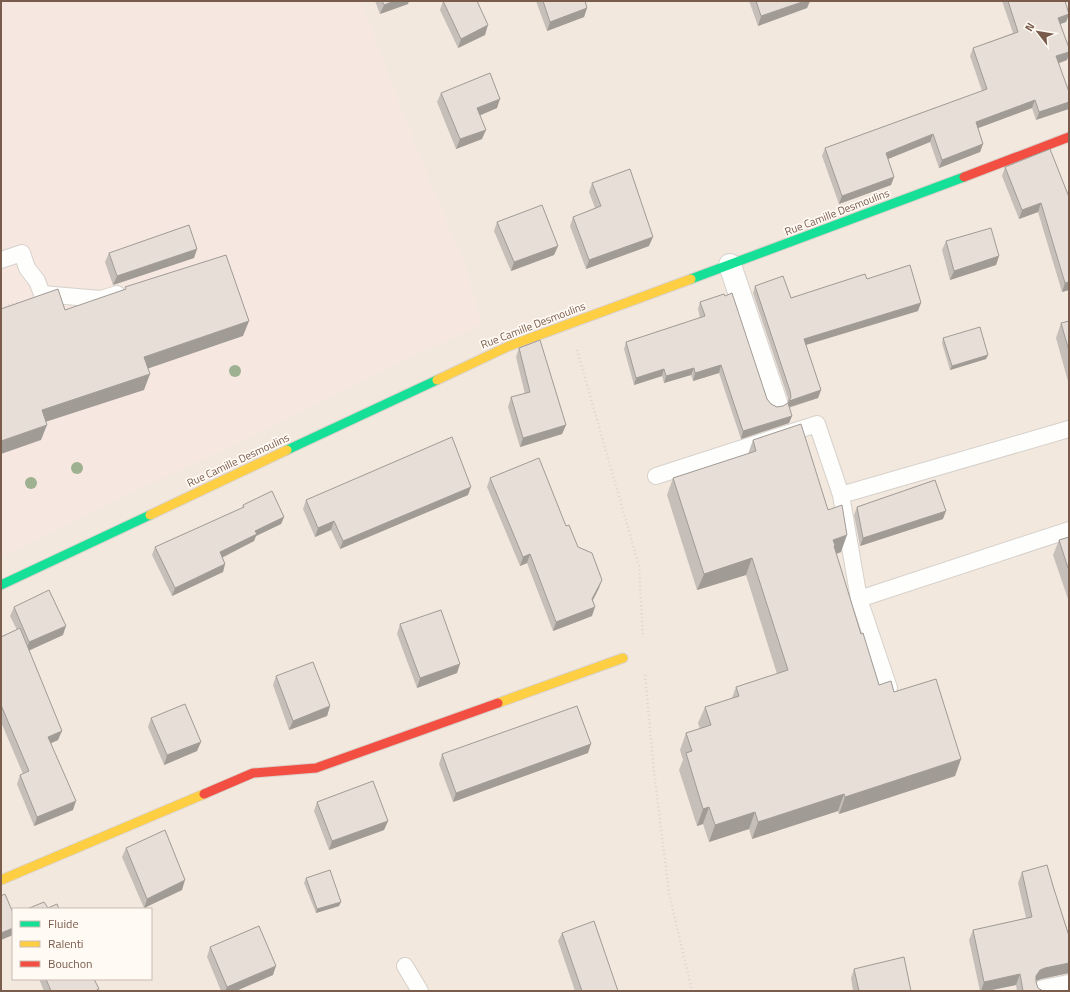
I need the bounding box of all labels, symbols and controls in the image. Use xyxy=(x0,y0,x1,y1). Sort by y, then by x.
north arrow xyxy=(1018,12,1058,52)
text: N xyxy=(1021,19,1038,34)
street label: Rue Camille Desmoulins xyxy=(782,185,892,239)
street label: Rue Camille Desmoulins xyxy=(478,298,588,352)
street label: Rue Camille Desmoulins xyxy=(184,429,292,491)
legend xyxy=(12,908,152,980)
text: Fluide xyxy=(48,914,79,933)
text: Ralenti xyxy=(48,934,83,953)
text: Bouchon xyxy=(48,954,93,973)

